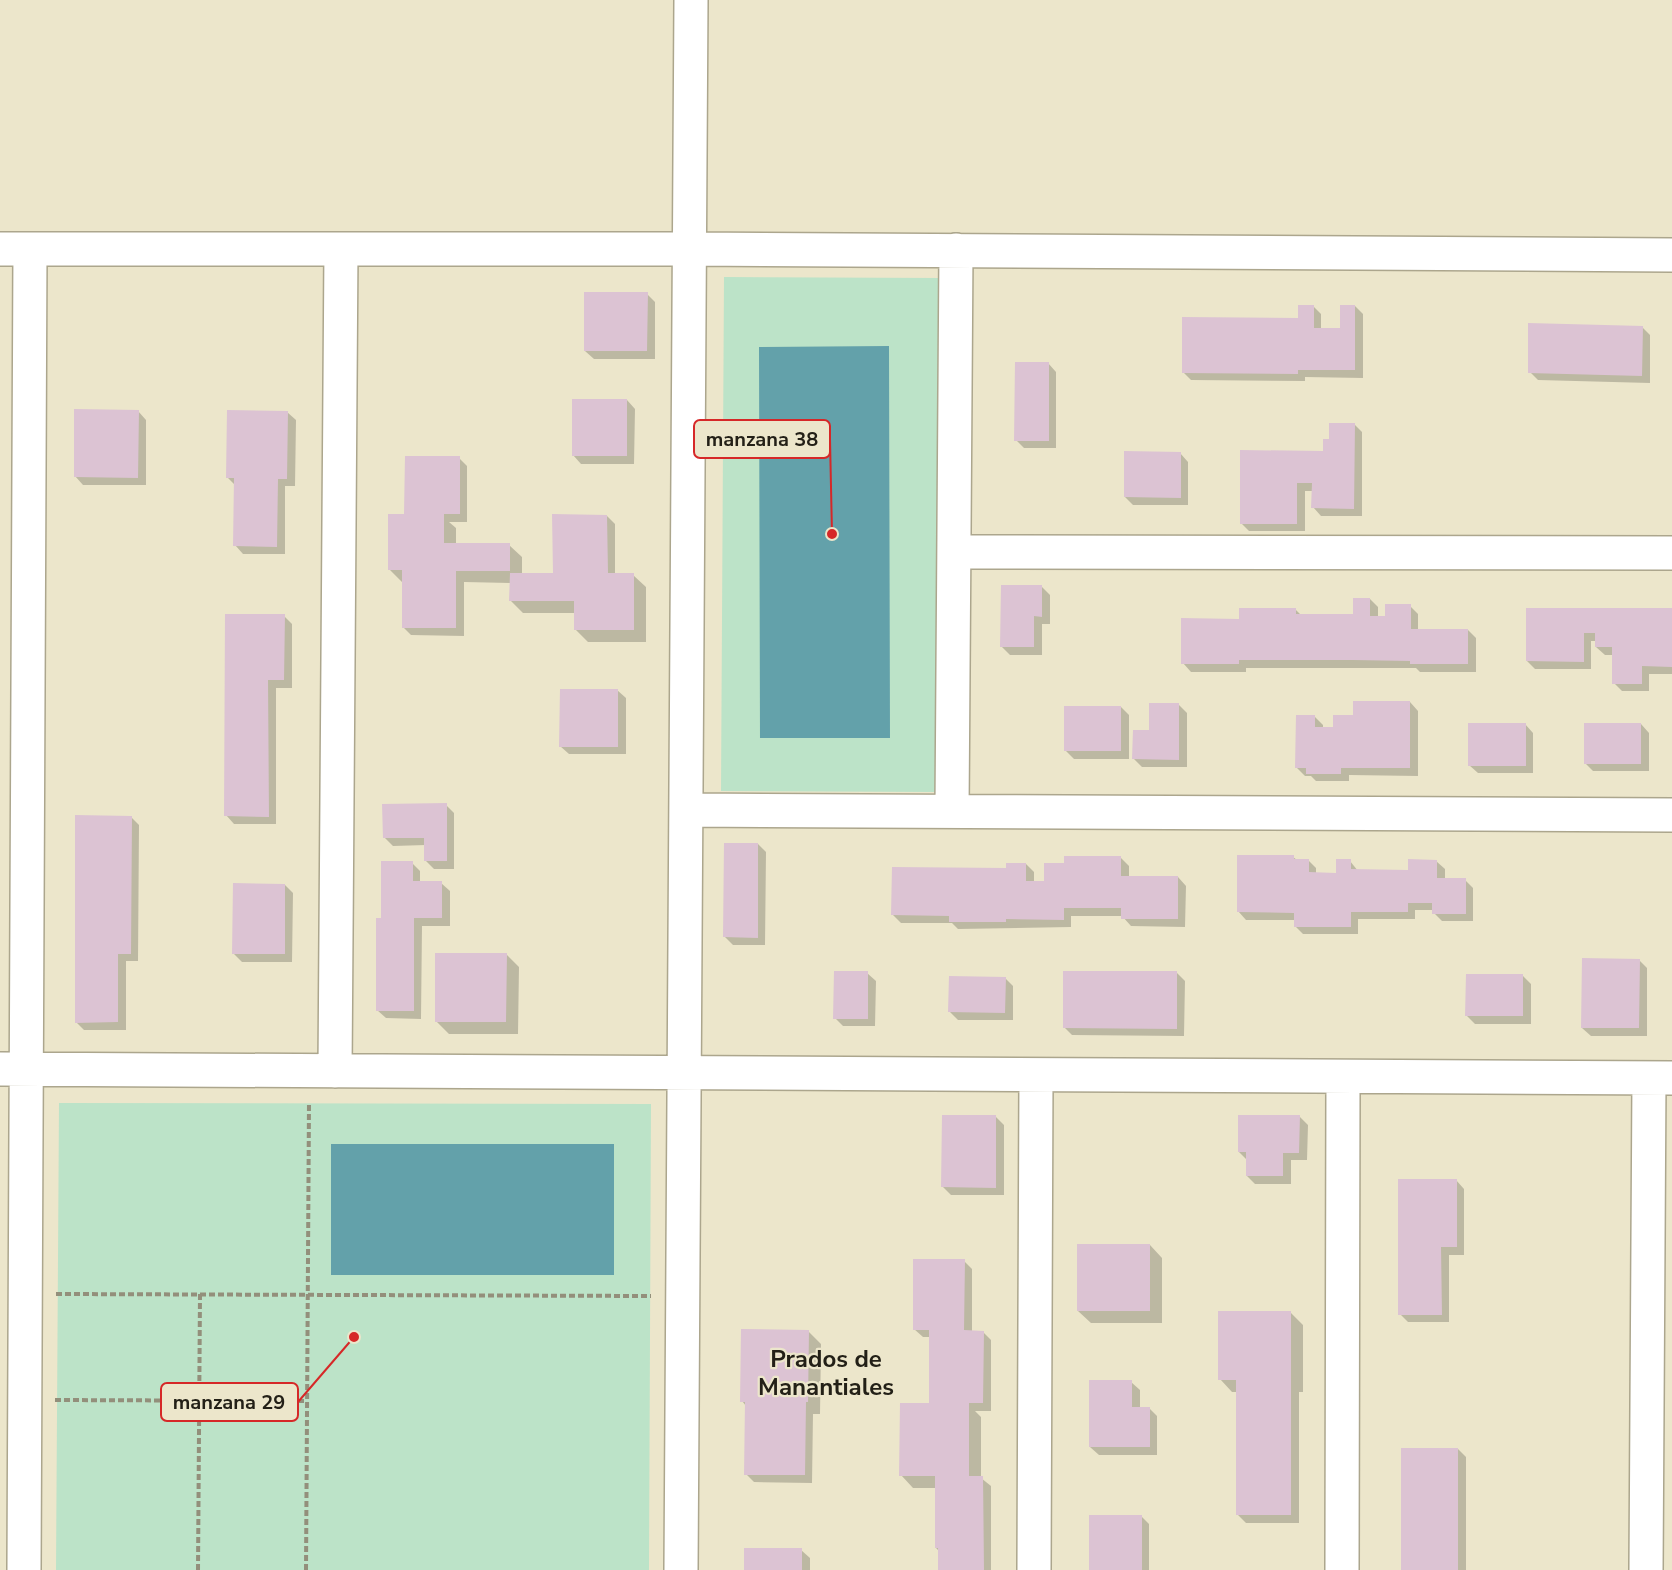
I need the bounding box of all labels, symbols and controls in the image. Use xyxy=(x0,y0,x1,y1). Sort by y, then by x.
callout: manzana 38 xyxy=(694,420,830,458)
text: manzana 38 xyxy=(706,426,818,453)
district label: Prados de Manantiales xyxy=(758,1343,894,1403)
callout: manzana 29 xyxy=(161,1383,298,1421)
text: manzana 29 xyxy=(173,1389,285,1416)

